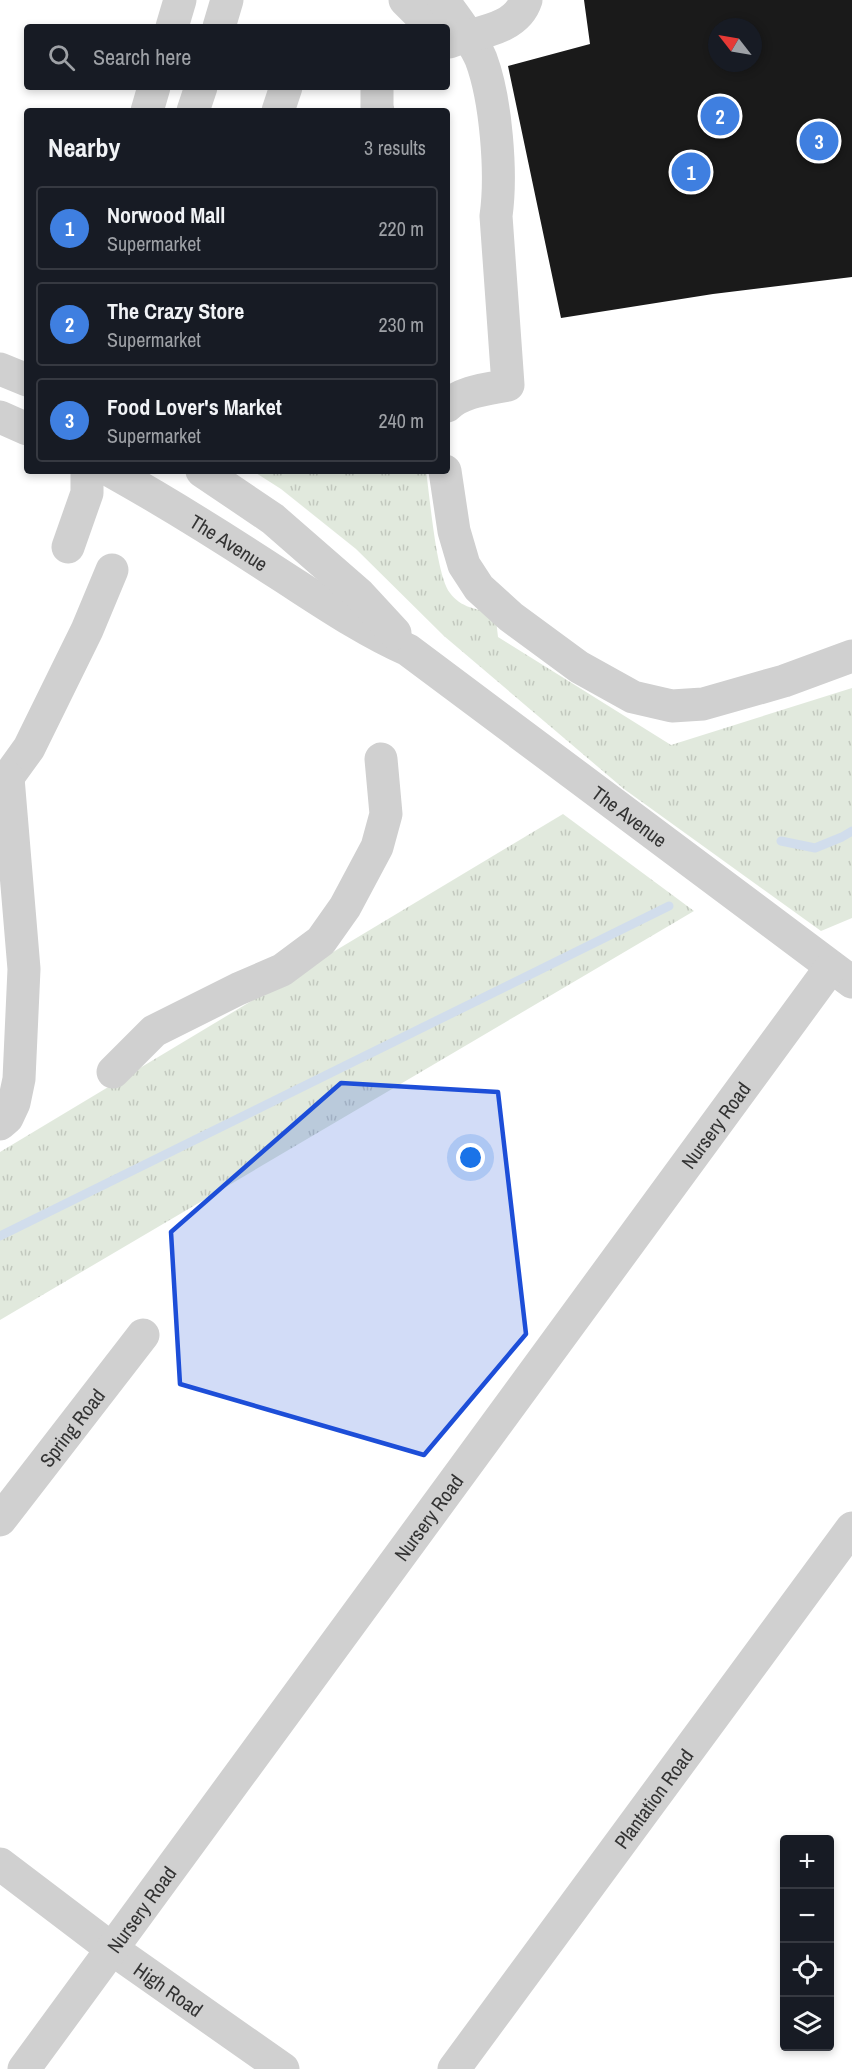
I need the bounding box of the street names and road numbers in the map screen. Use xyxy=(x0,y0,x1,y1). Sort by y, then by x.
street label: The Avenue xyxy=(185,507,273,577)
street label: The Avenue xyxy=(587,779,673,853)
street label: Nursery Road xyxy=(674,1076,756,1174)
street label: Spring Road xyxy=(33,1383,110,1472)
street label: Nursery Road xyxy=(387,1468,469,1566)
street label: Plantation Road xyxy=(607,1743,699,1854)
street label: Nursery Road xyxy=(100,1860,182,1958)
street label: High Road xyxy=(129,1955,209,2022)

